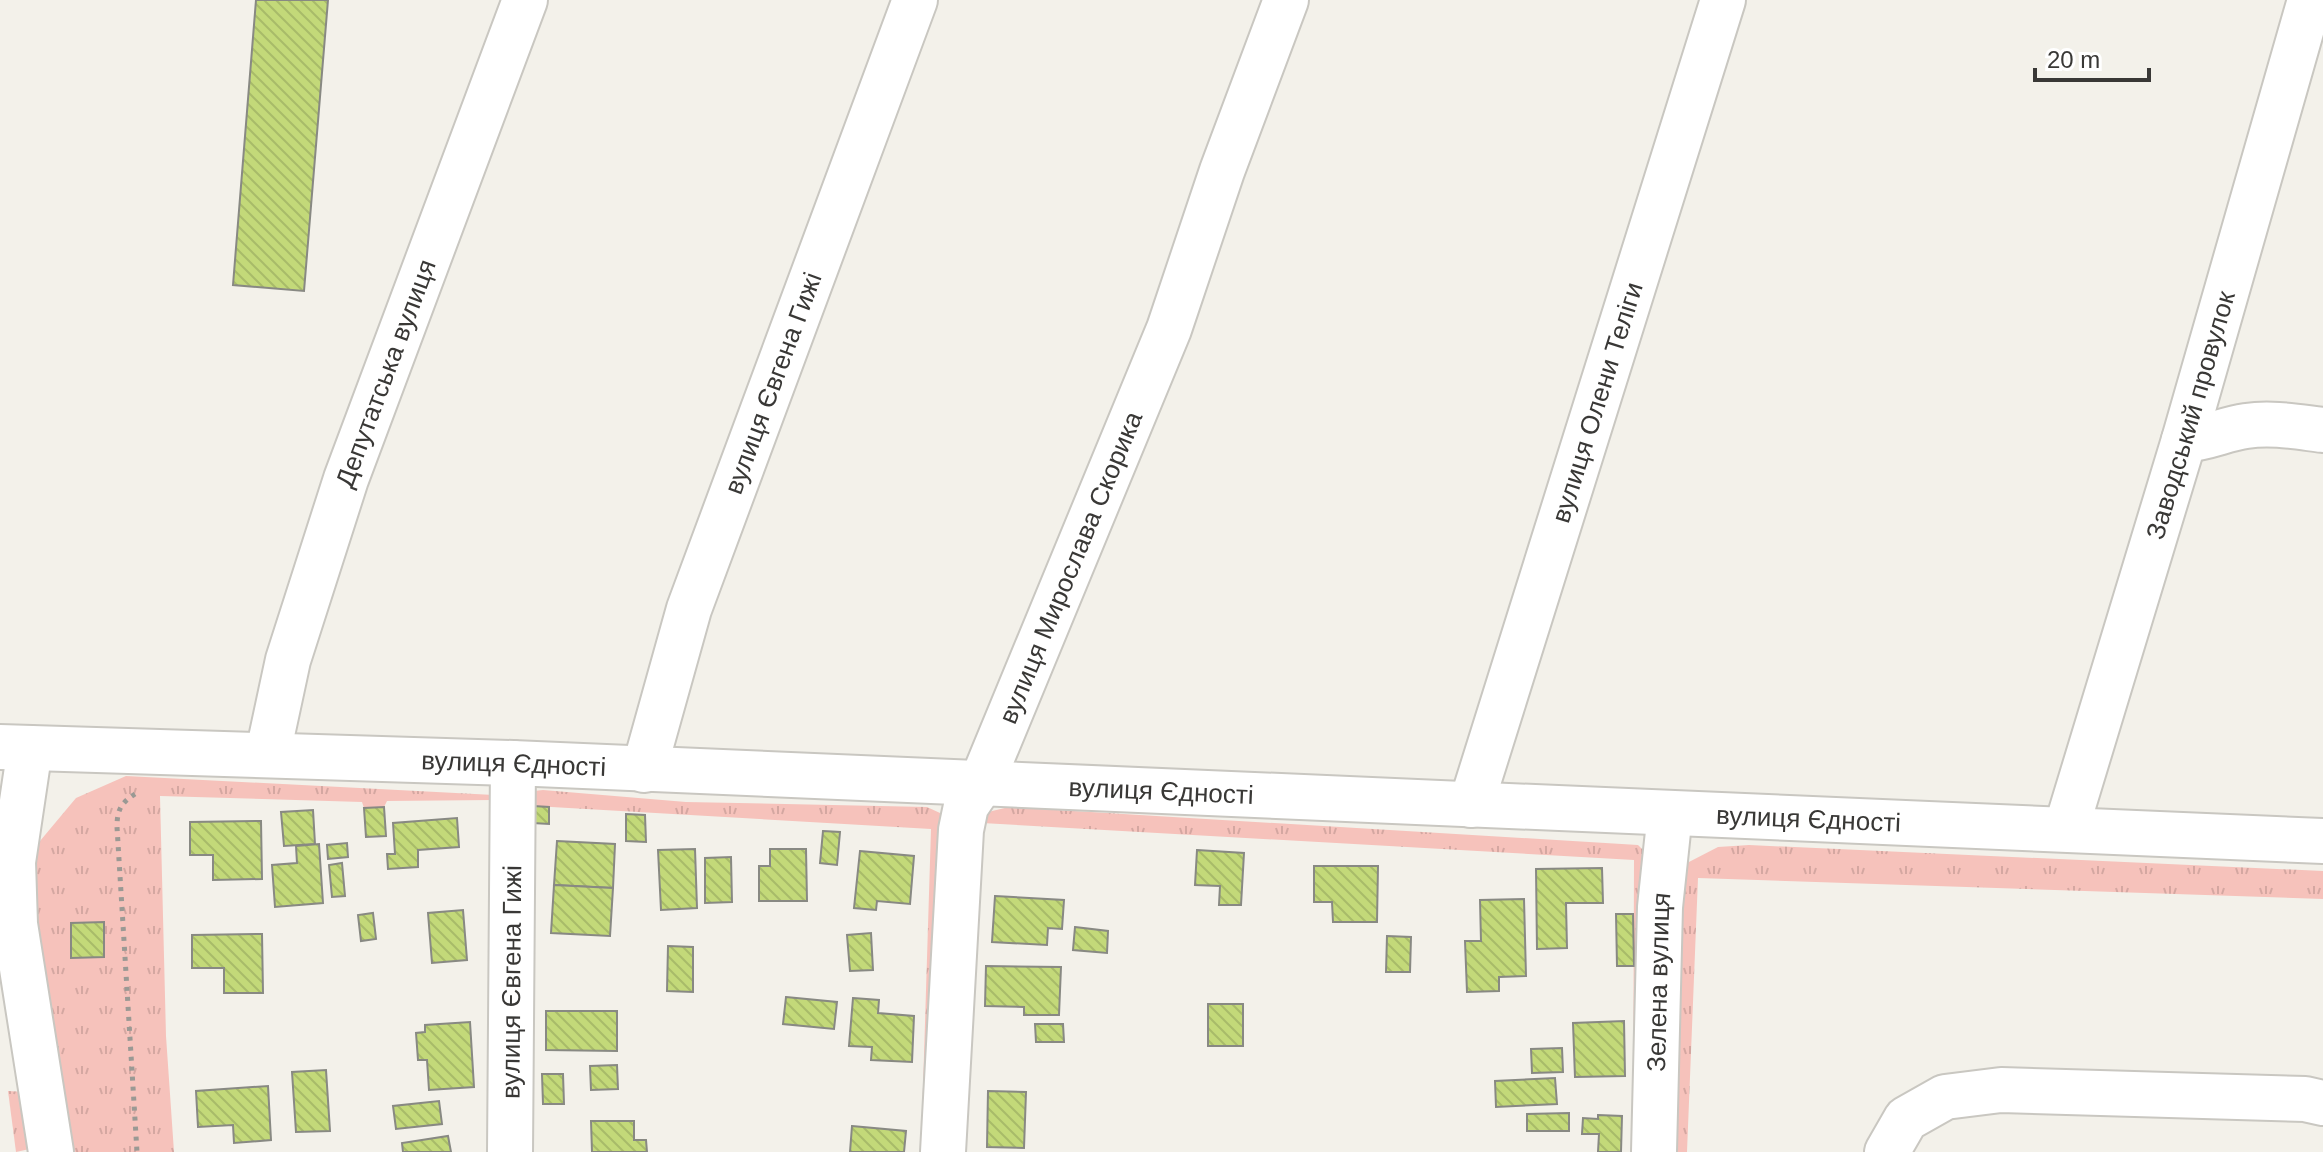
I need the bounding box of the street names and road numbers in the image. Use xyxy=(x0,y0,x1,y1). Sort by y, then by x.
street label: Депутатська вулиця xyxy=(329,255,442,491)
street label: вулиця Євгена Гижі xyxy=(718,268,828,498)
street label: вулиця Олени Теліги xyxy=(1545,278,1649,526)
street label: Заводський провулок xyxy=(2140,287,2241,543)
street label: вулиця Мирослава Скорика xyxy=(993,406,1149,728)
street label: вулиця Єдності xyxy=(421,745,607,782)
street label: вулиця Єдності xyxy=(1068,772,1254,810)
street label: вулиця Єдності xyxy=(1715,800,1902,838)
street label: вулиця Євгена Гижі xyxy=(495,865,527,1099)
street label: Зелена вулиця xyxy=(1641,891,1676,1072)

